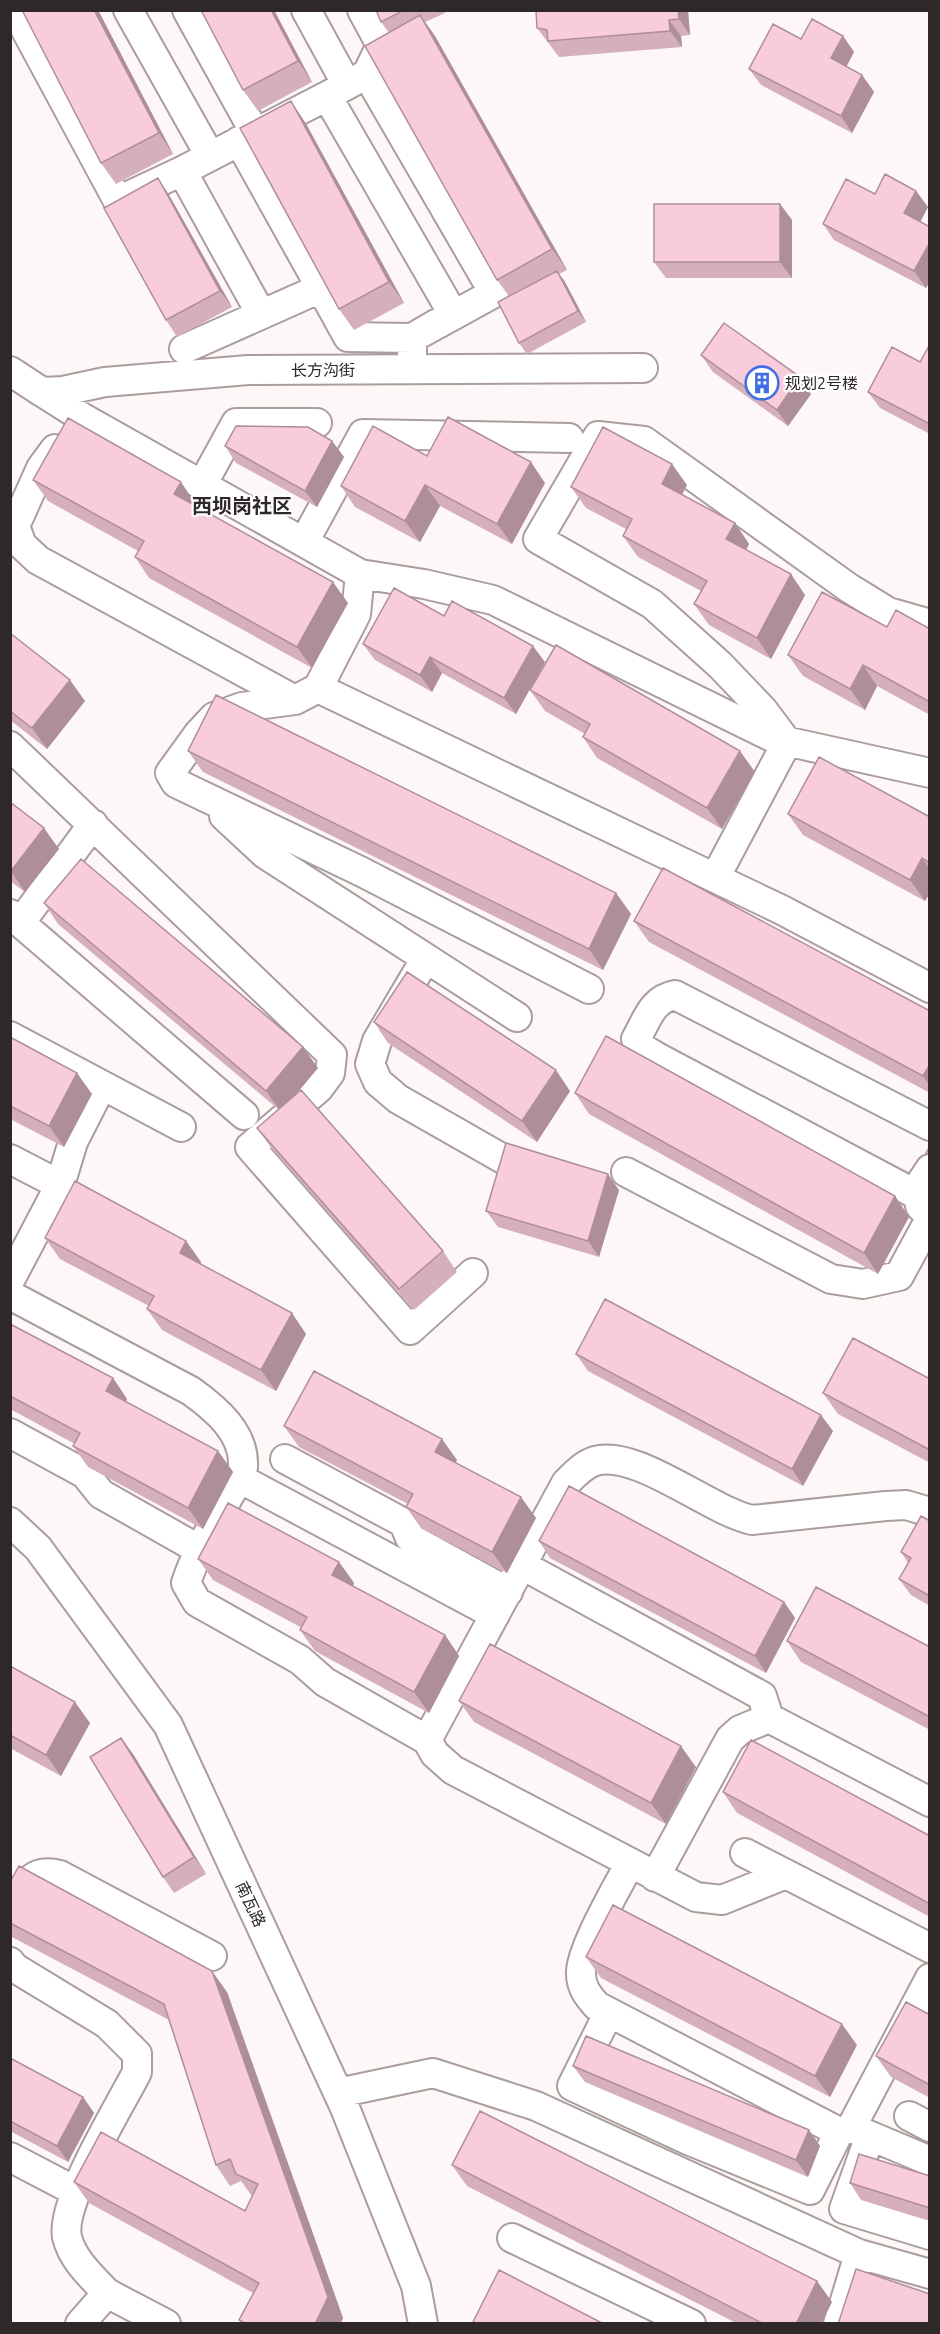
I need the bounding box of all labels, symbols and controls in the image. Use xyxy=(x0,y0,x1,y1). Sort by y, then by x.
street label: 长方沟街 xyxy=(291,361,355,379)
building icon: 规划2号楼 xyxy=(744,365,780,401)
place label: 规划2号楼 xyxy=(785,374,858,392)
district label: 西坝岗社区 xyxy=(192,494,292,517)
street label: 南瓦路 xyxy=(233,1878,269,1930)

